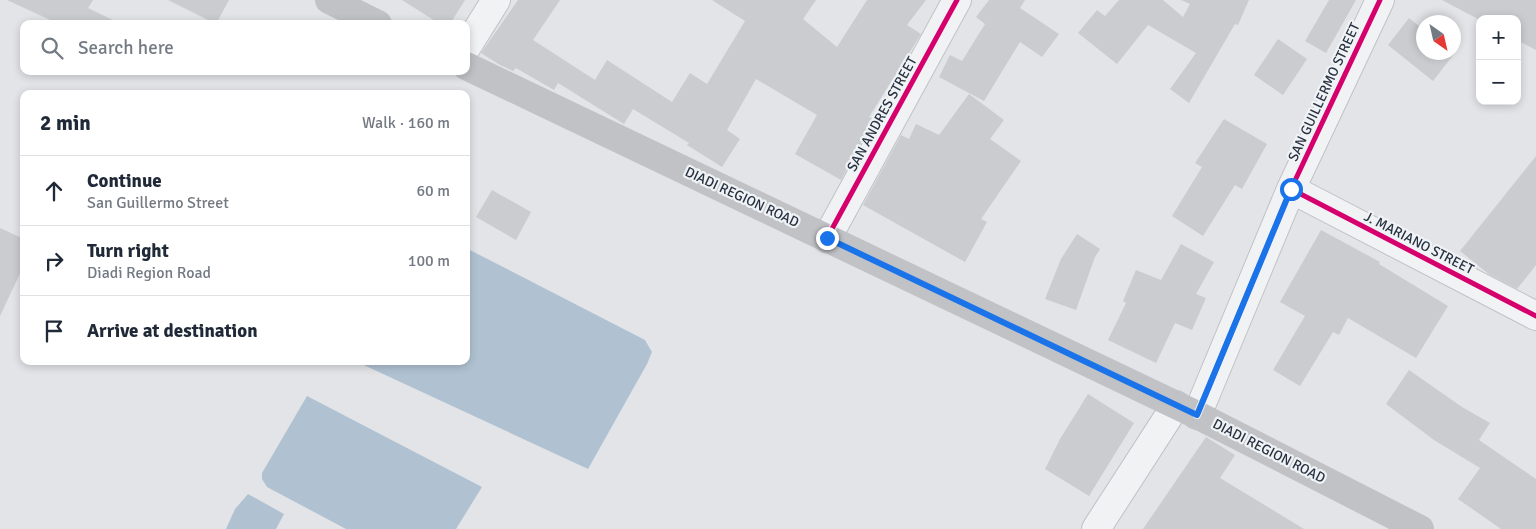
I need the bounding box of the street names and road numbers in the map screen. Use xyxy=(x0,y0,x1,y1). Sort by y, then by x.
street label: SAN GUILLERMO STREET xyxy=(1284,20,1364,164)
street label: SAN ANDRES STREET xyxy=(843,53,921,174)
street label: DIADI REGION ROAD xyxy=(682,163,802,231)
street label: J. MARIANO STREET xyxy=(1361,208,1477,278)
street label: DIADI REGION ROAD xyxy=(1210,415,1328,487)

